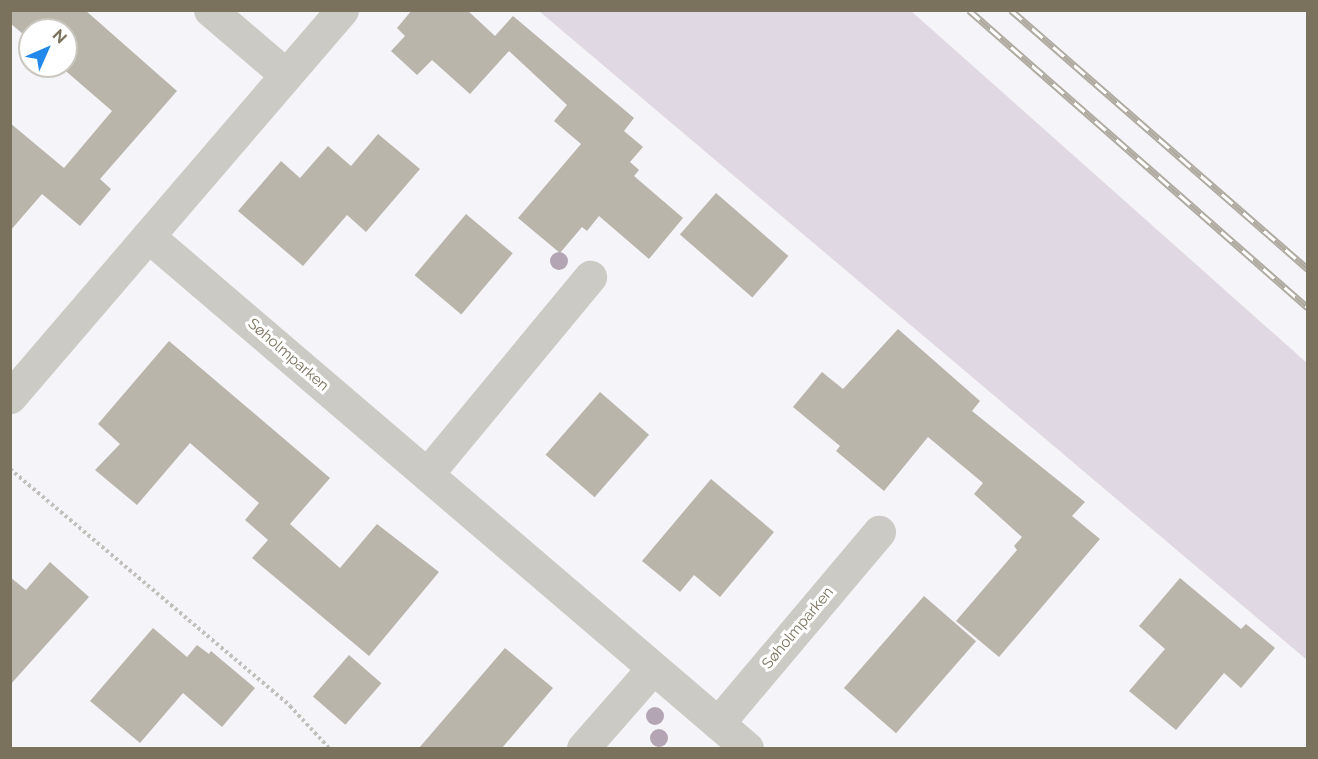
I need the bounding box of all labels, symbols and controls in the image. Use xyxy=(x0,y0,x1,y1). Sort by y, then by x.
north arrow xyxy=(18,18,78,78)
text: N xyxy=(49,25,71,47)
street label: Søholmparken xyxy=(244,315,332,395)
street label: Søholmparken xyxy=(759,583,837,673)

